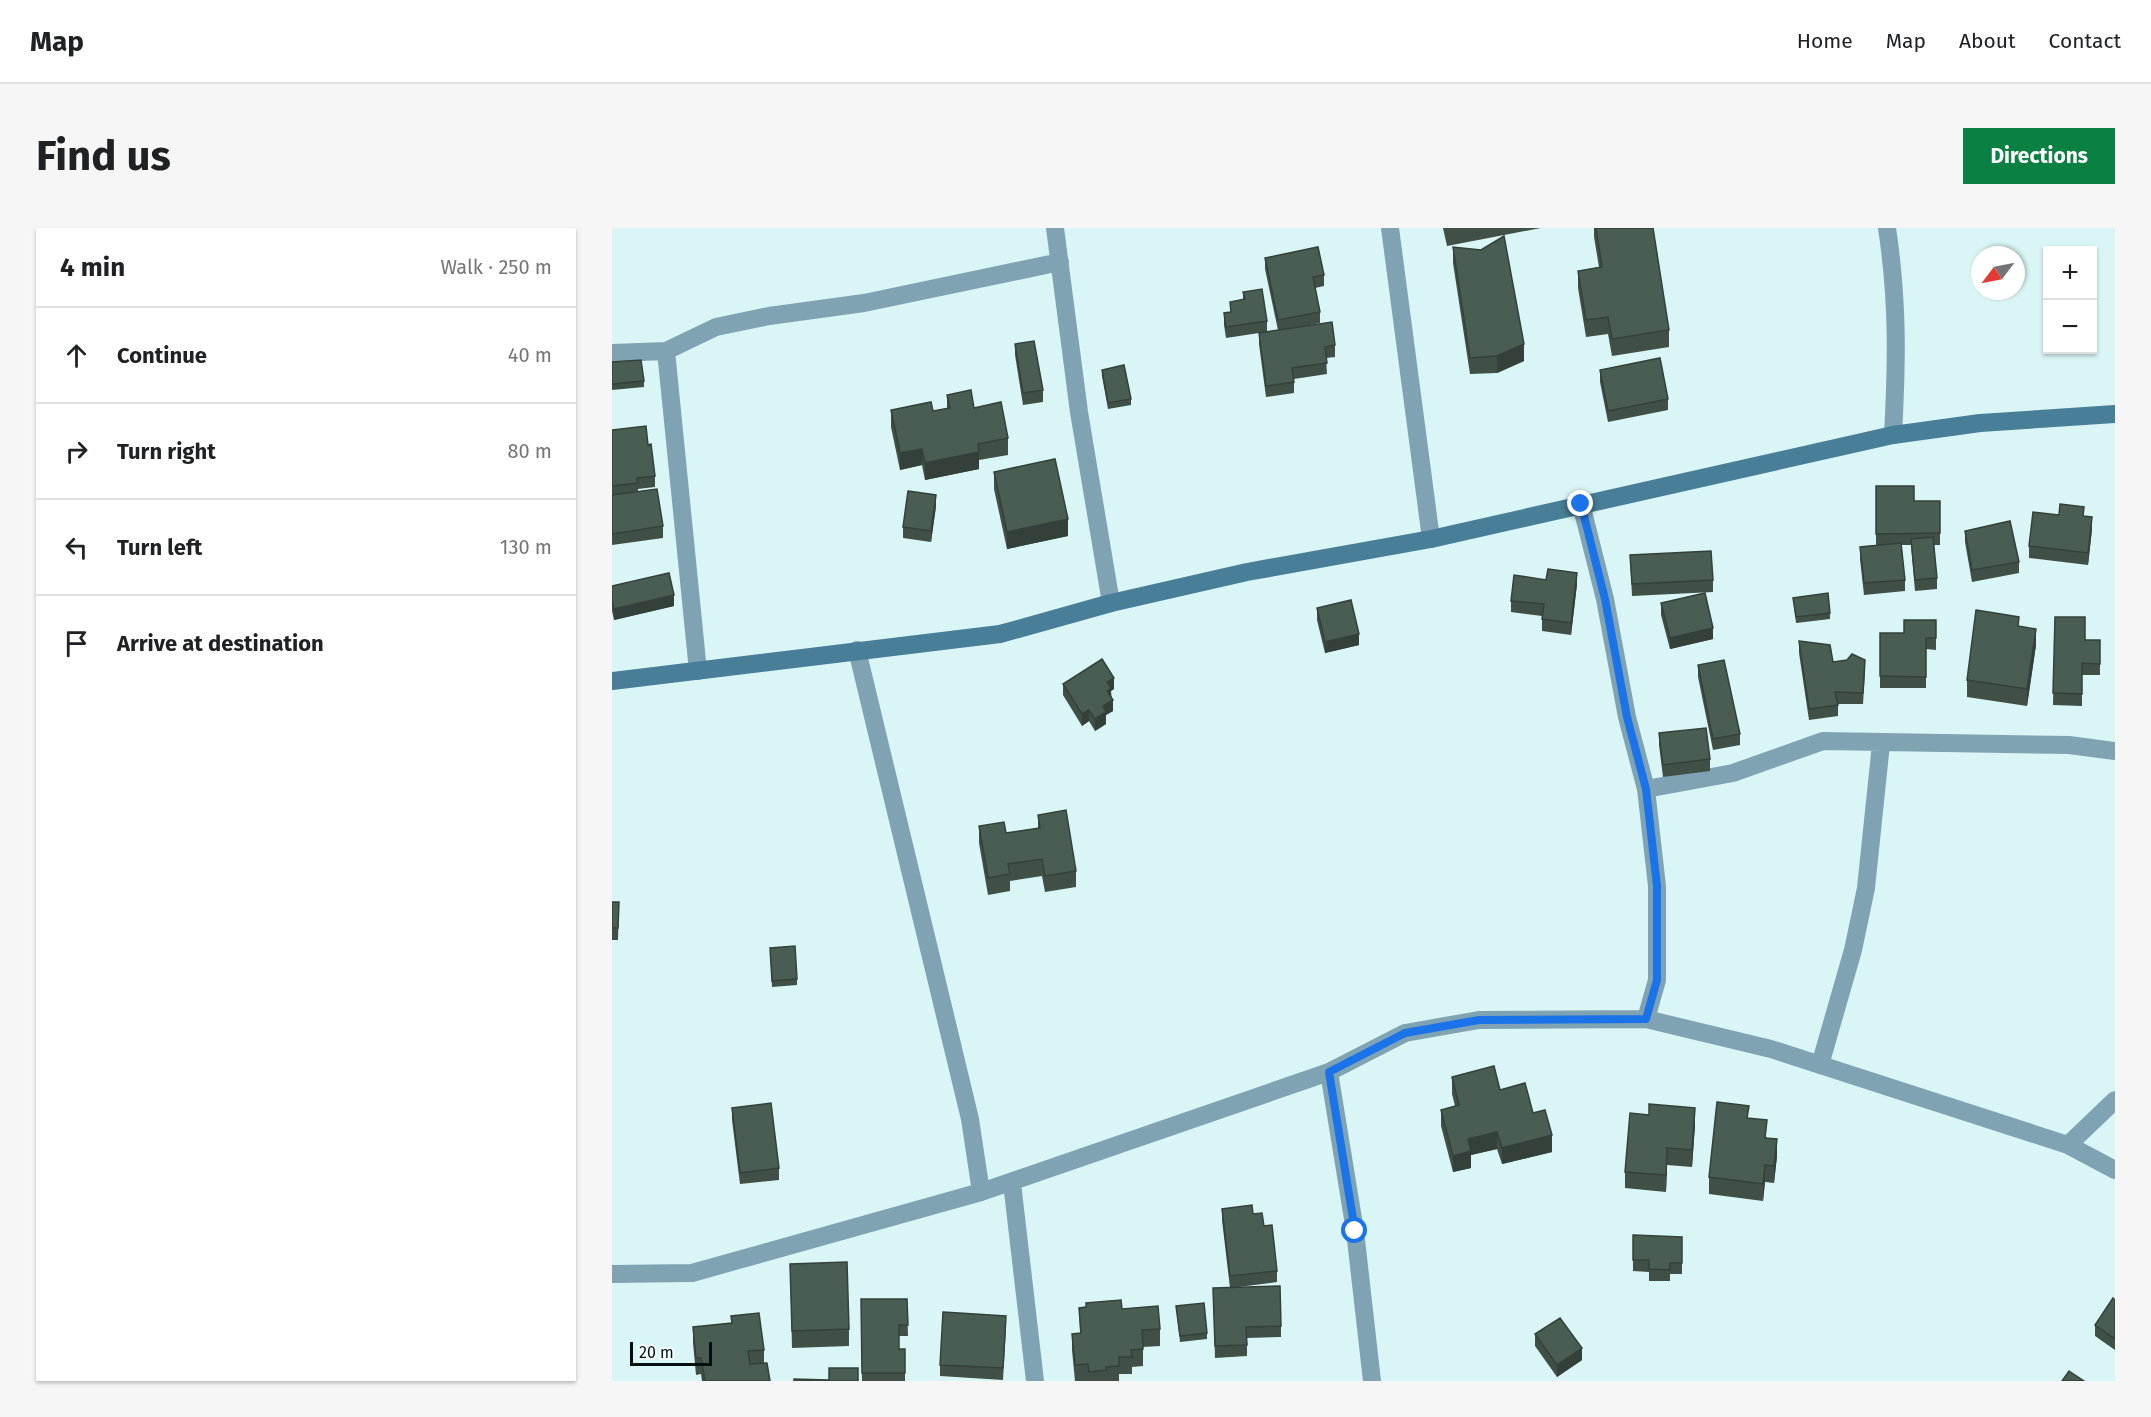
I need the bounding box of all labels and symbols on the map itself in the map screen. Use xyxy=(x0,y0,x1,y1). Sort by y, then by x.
north arrow xyxy=(1971,246,2025,300)
route end xyxy=(1567,490,1593,516)
route start xyxy=(1341,1217,1367,1243)
scale bar xyxy=(630,1339,712,1366)

